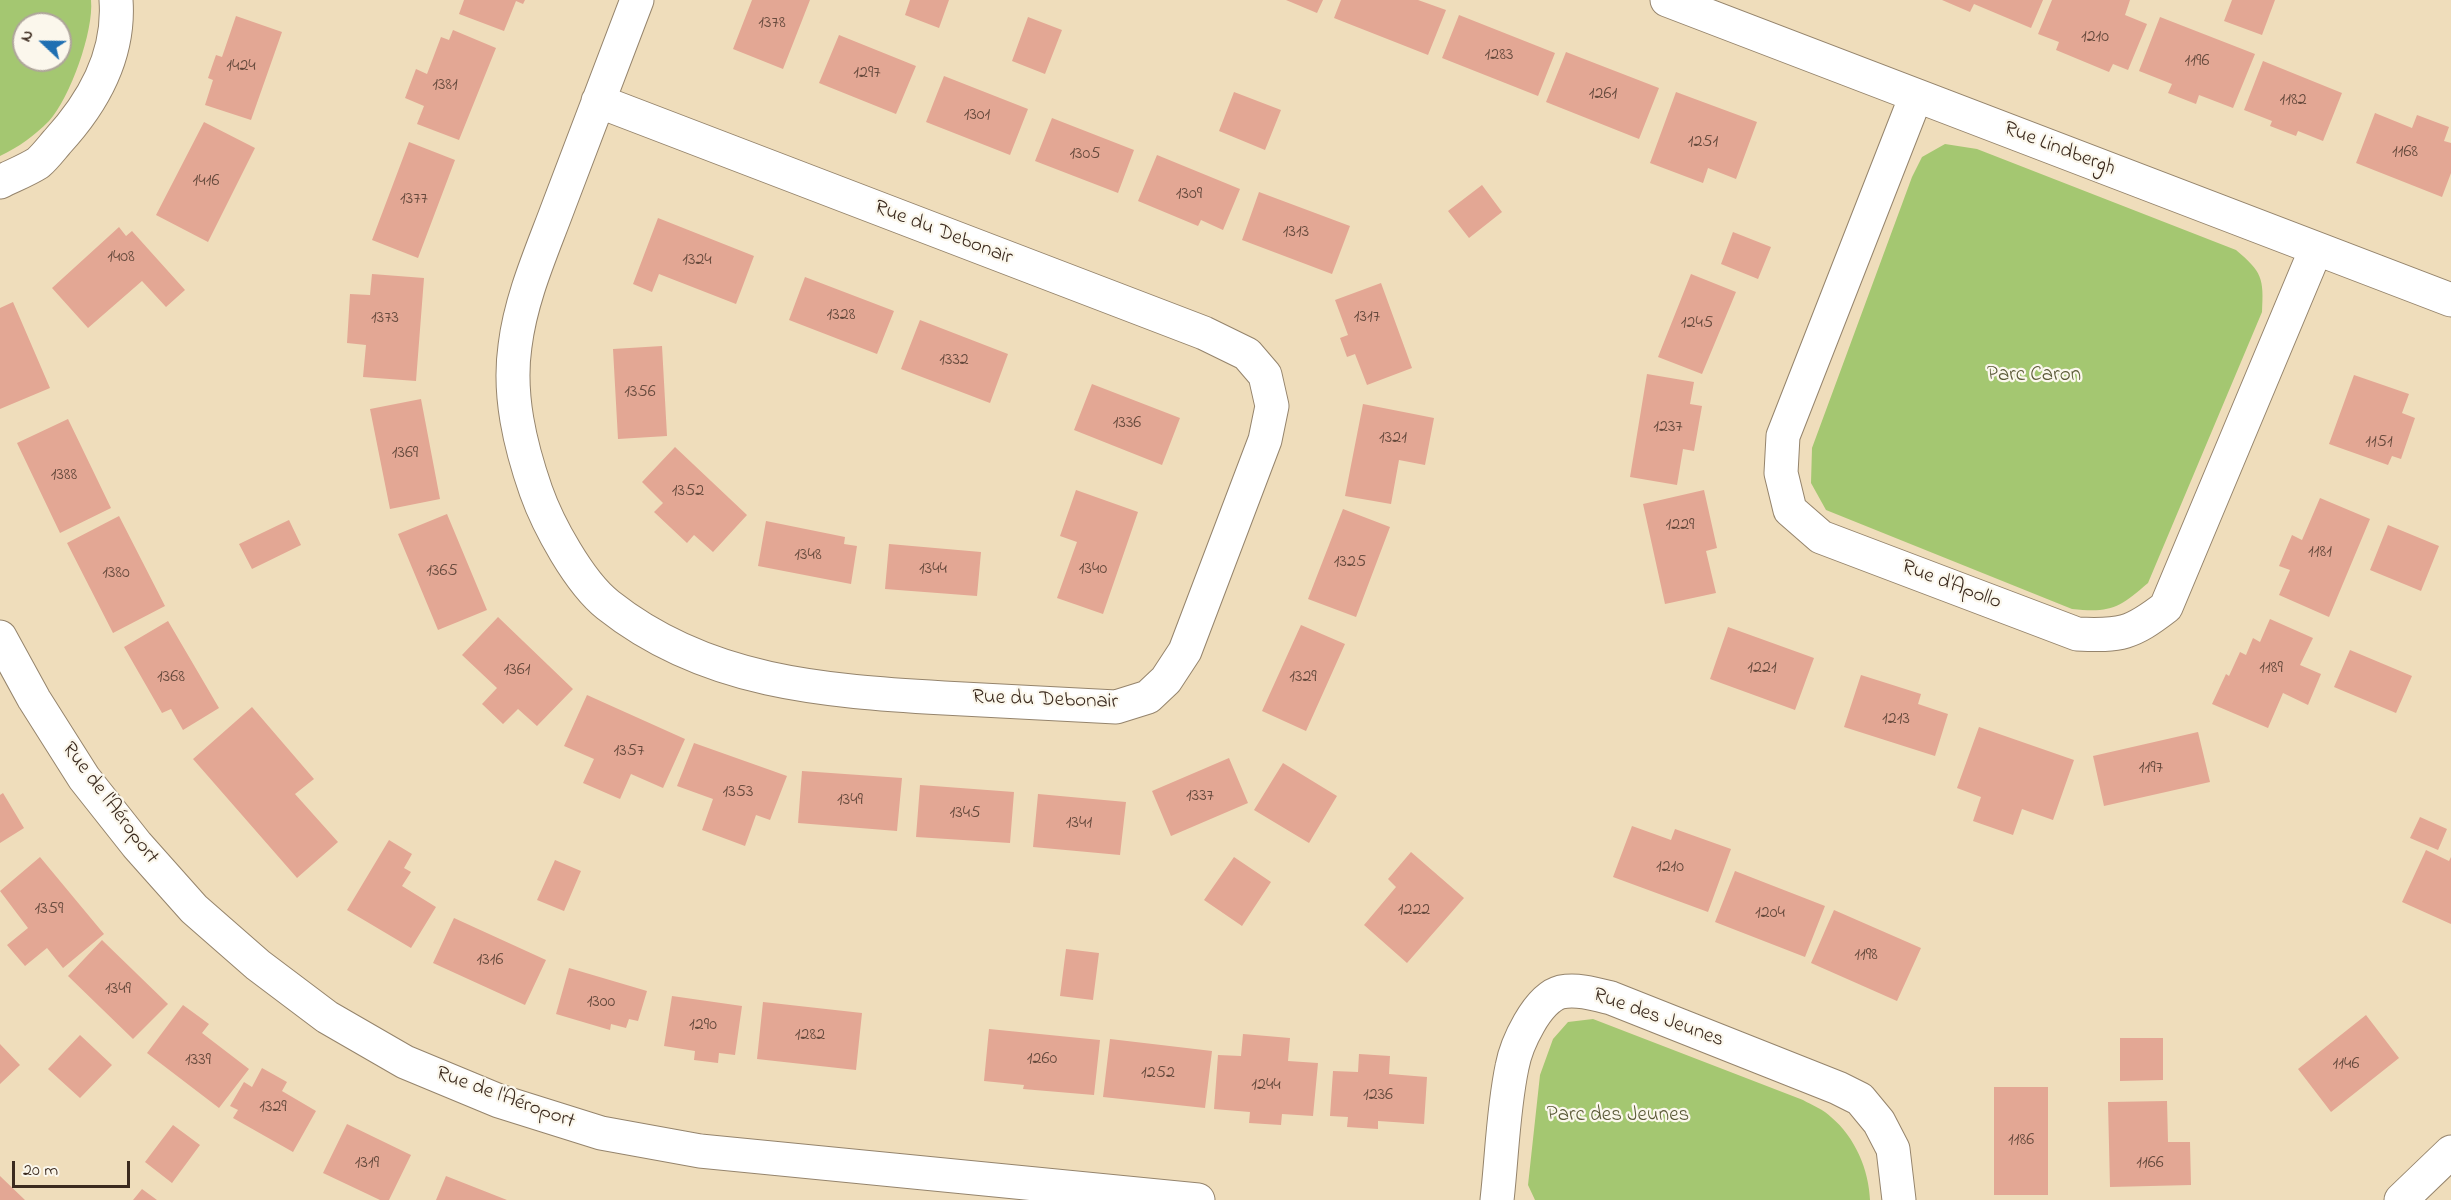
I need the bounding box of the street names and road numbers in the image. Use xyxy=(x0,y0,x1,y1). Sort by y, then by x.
street label: Rue Lindbergh xyxy=(2000,117,2118,183)
street label: Rue du Debonair xyxy=(870,196,1016,272)
street label: Rue d'Apollo xyxy=(1898,555,2004,617)
street label: Rue du Debonair xyxy=(972,686,1118,716)
street label: Rue de l'Aéroport xyxy=(55,738,163,870)
street label: Rue des Jeunes xyxy=(1589,984,1727,1054)
street label: Rue de l'Aéroport xyxy=(432,1062,578,1136)

